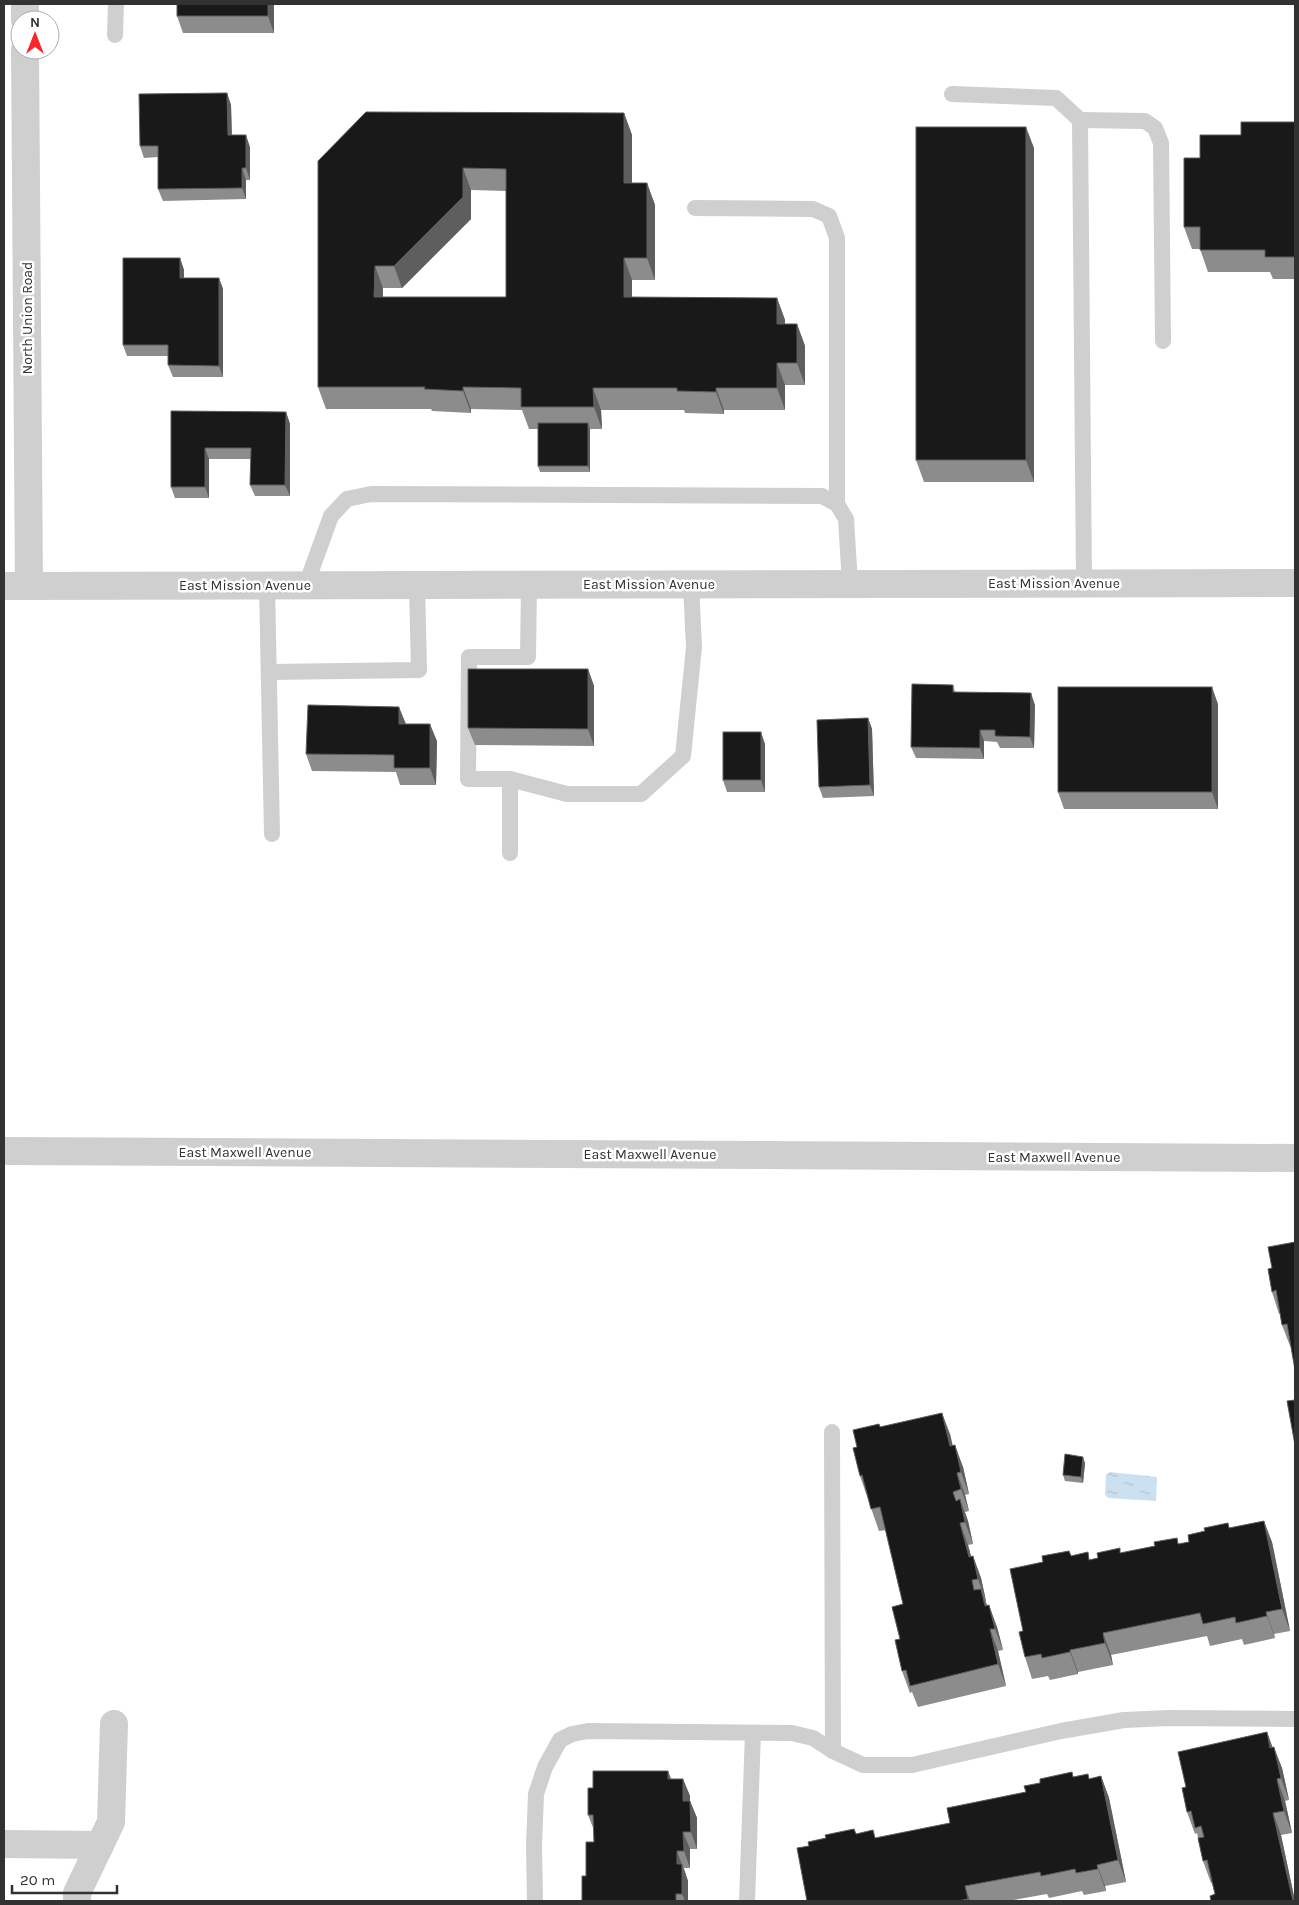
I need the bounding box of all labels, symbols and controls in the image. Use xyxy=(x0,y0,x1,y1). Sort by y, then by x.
north arrow xyxy=(10,10,60,60)
text: N xyxy=(30,14,40,31)
street label: North Union Road xyxy=(19,262,36,374)
street label: East Mission Avenue xyxy=(988,575,1120,592)
street label: East Mission Avenue xyxy=(583,576,715,593)
street label: East Mission Avenue xyxy=(179,577,311,594)
street label: East Maxwell Avenue xyxy=(179,1144,311,1161)
street label: East Maxwell Avenue xyxy=(584,1146,716,1163)
street label: East Maxwell Avenue xyxy=(988,1149,1120,1166)
scale bar xyxy=(12,1862,118,1894)
text: 20 m xyxy=(20,1871,55,1889)

